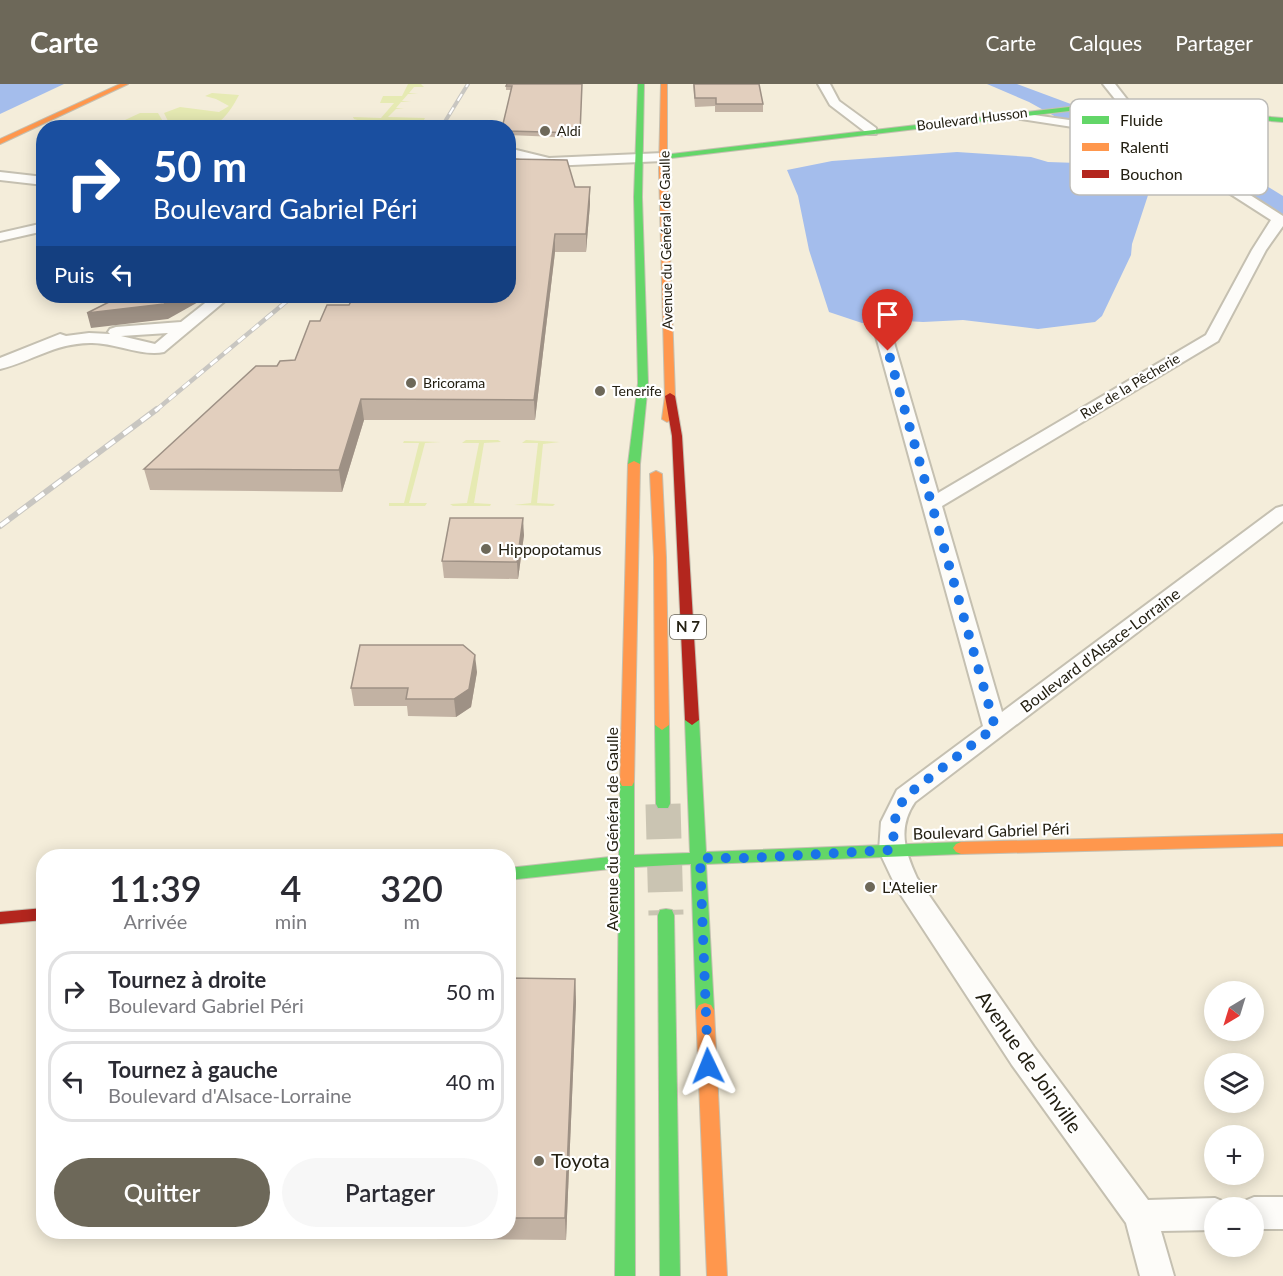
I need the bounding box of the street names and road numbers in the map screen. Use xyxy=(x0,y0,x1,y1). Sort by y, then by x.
street label: Boulevard Husson xyxy=(915,103,1028,134)
street label: Avenue du Général de Gaulle xyxy=(655,151,676,329)
street label: Rue de la Pêcherie xyxy=(1077,349,1183,422)
street label: Boulevard d'Alsace-Lorraine xyxy=(1016,583,1183,716)
road number: N 7 xyxy=(670,615,706,639)
street label: Avenue du Général de Gaulle xyxy=(602,727,621,931)
street label: Boulevard Gabriel Péri xyxy=(912,818,1070,843)
street label: Avenue de Joinville xyxy=(972,986,1088,1137)

